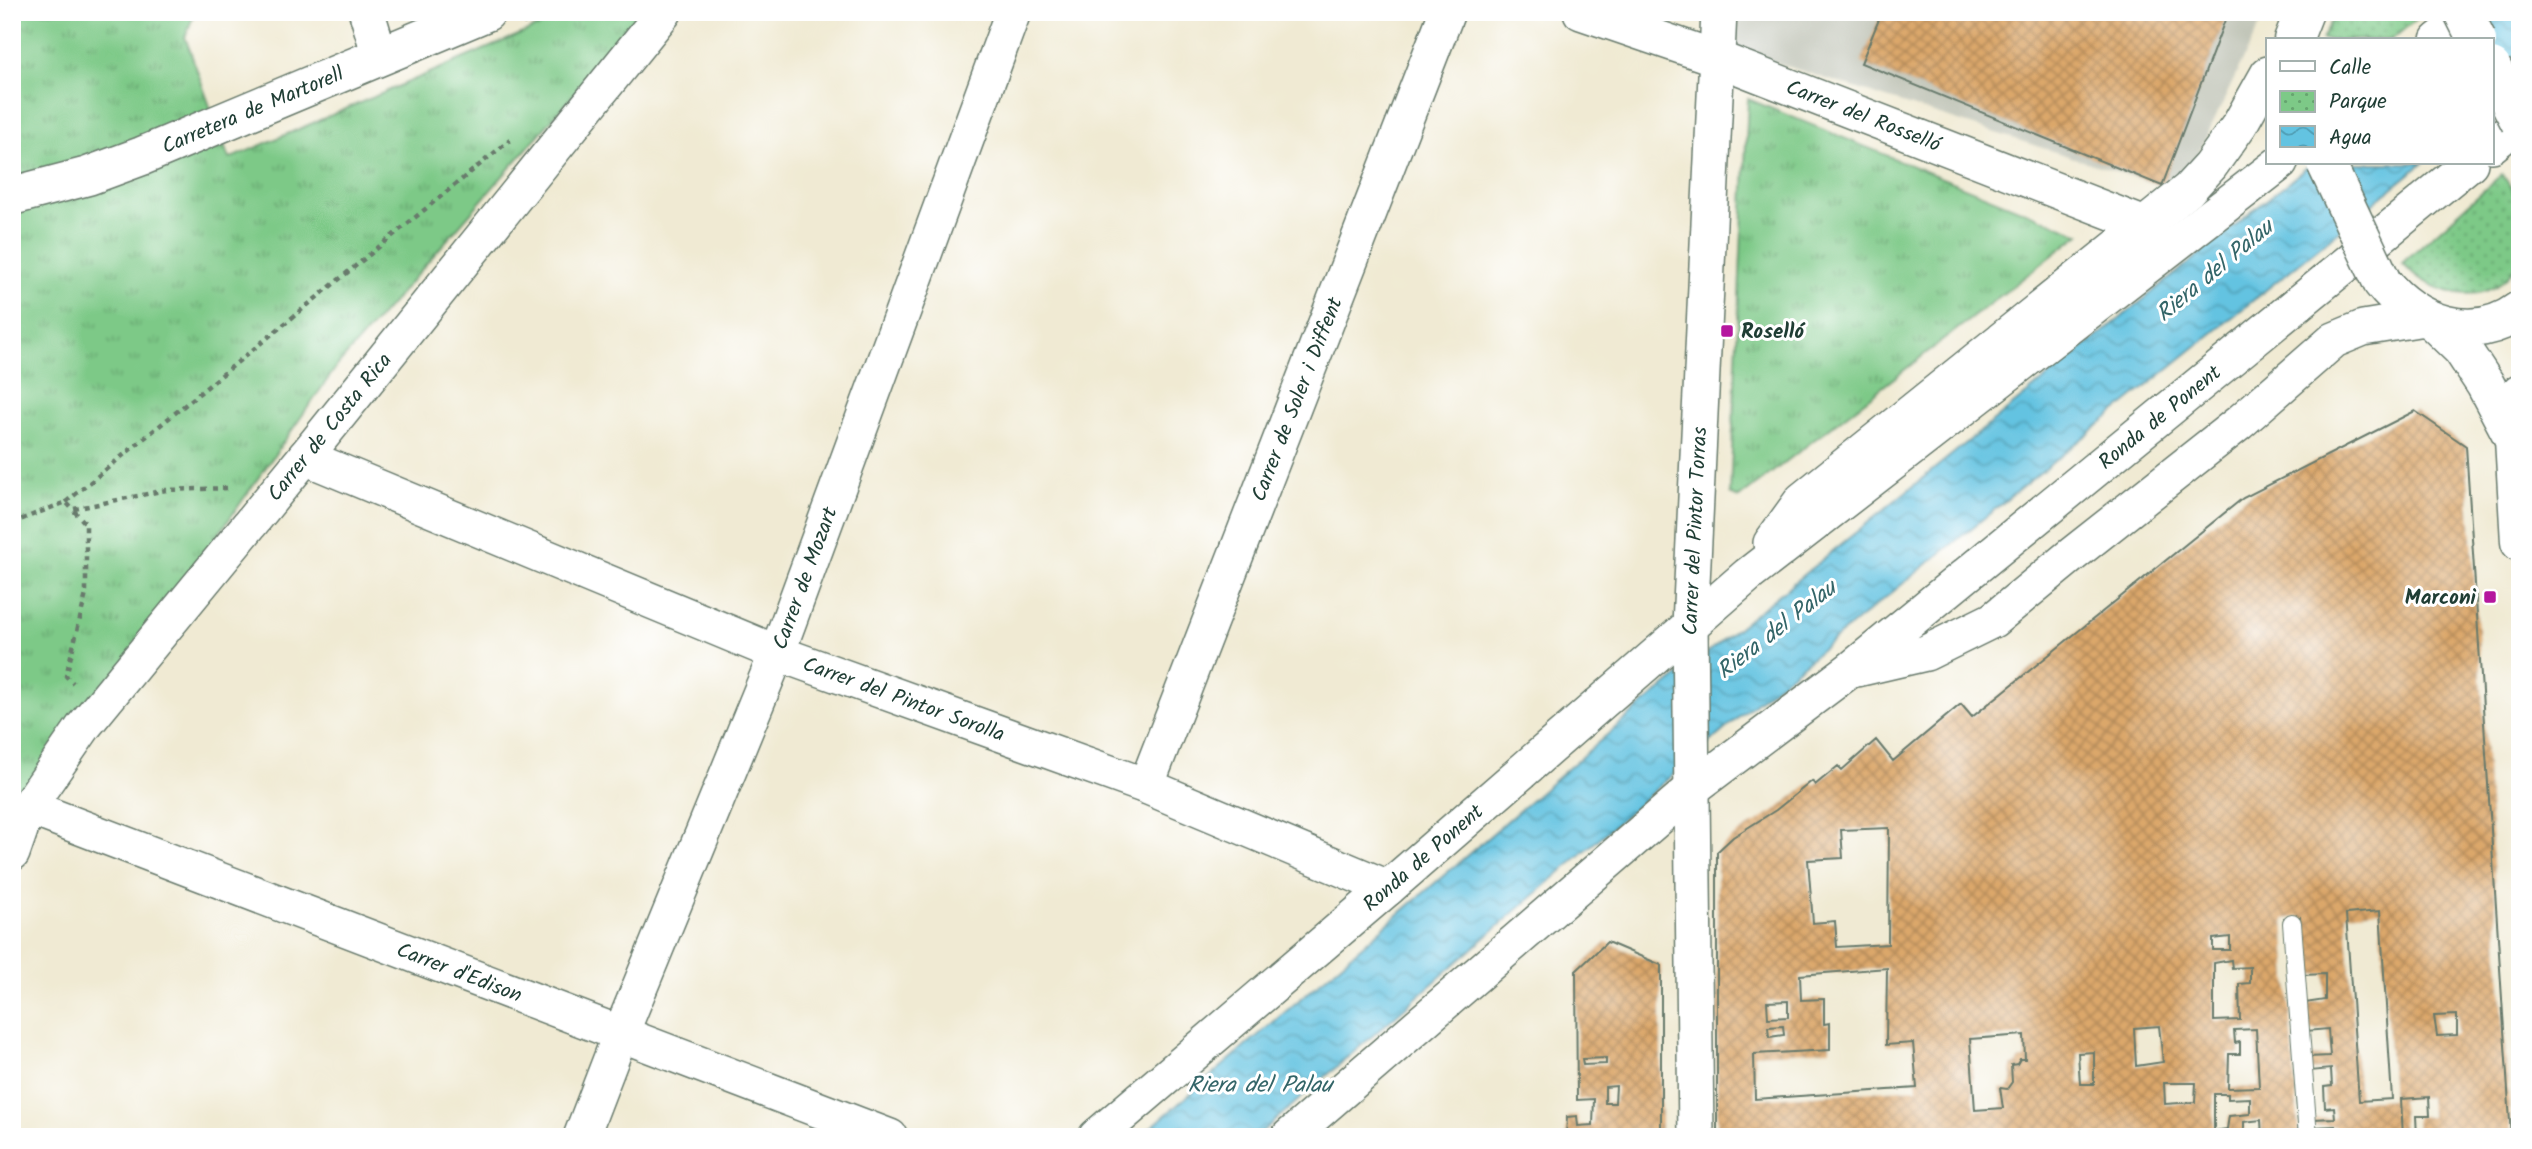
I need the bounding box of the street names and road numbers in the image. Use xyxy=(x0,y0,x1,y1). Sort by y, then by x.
street label: Carretera de Martorell xyxy=(157,58,349,164)
street label: Carrer del Rosselló xyxy=(1781,72,1947,162)
street label: Carrer de Soler i Diffent xyxy=(1243,292,1353,507)
street label: Carrer de Costa Rica xyxy=(260,346,401,509)
street label: Ronda de Ponent xyxy=(2091,357,2230,479)
street label: Carrer del Pintor Torras xyxy=(1675,426,1717,636)
street label: Carrer de Mozart xyxy=(765,502,848,655)
street label: Carrer del Pintor Sorolla xyxy=(798,649,1009,752)
street label: Ronda de Ponent xyxy=(1356,796,1492,921)
street label: Carrer d'Edison xyxy=(391,935,527,1013)

